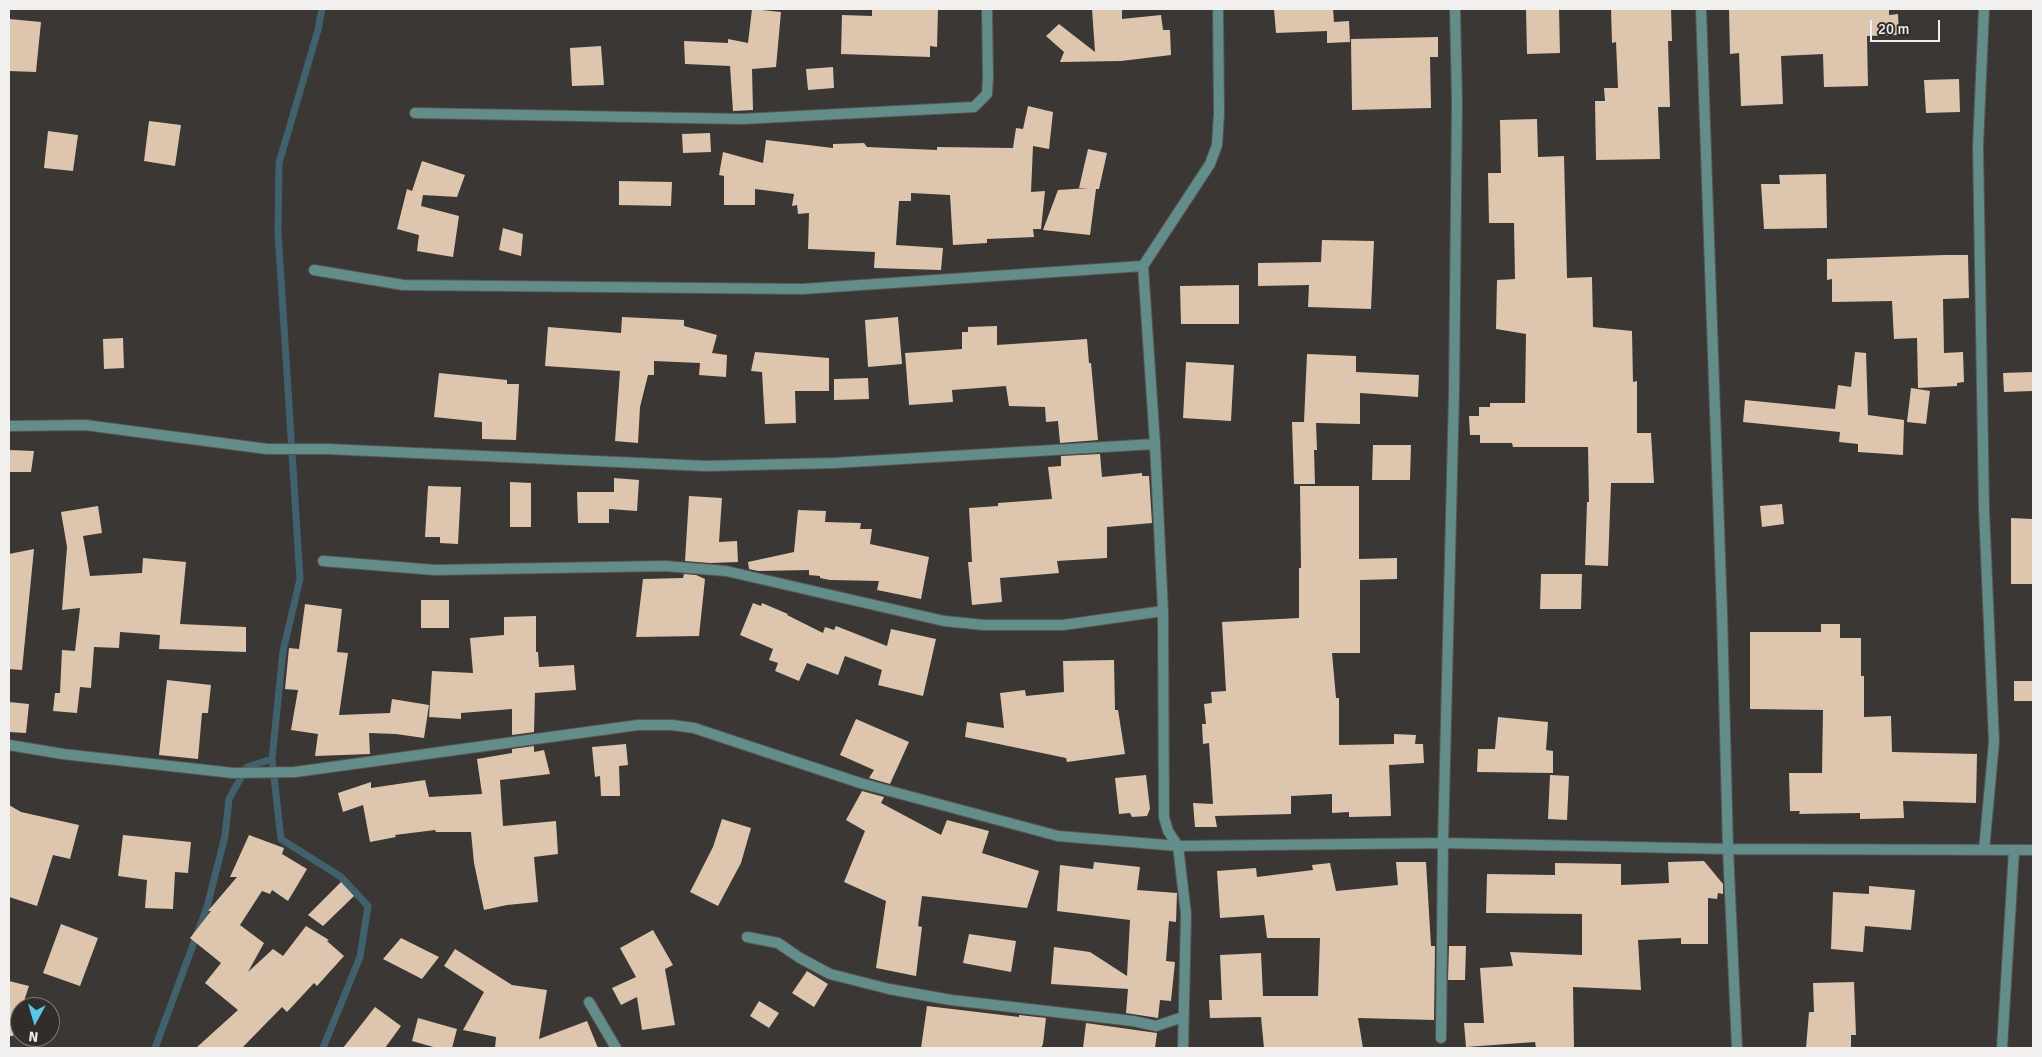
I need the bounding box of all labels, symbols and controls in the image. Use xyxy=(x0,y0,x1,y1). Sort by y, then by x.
scale bar xyxy=(1872,10,1942,42)
text: 20 m xyxy=(1878,20,1909,38)
north arrow xyxy=(10,997,60,1047)
text: N xyxy=(28,1027,39,1045)

